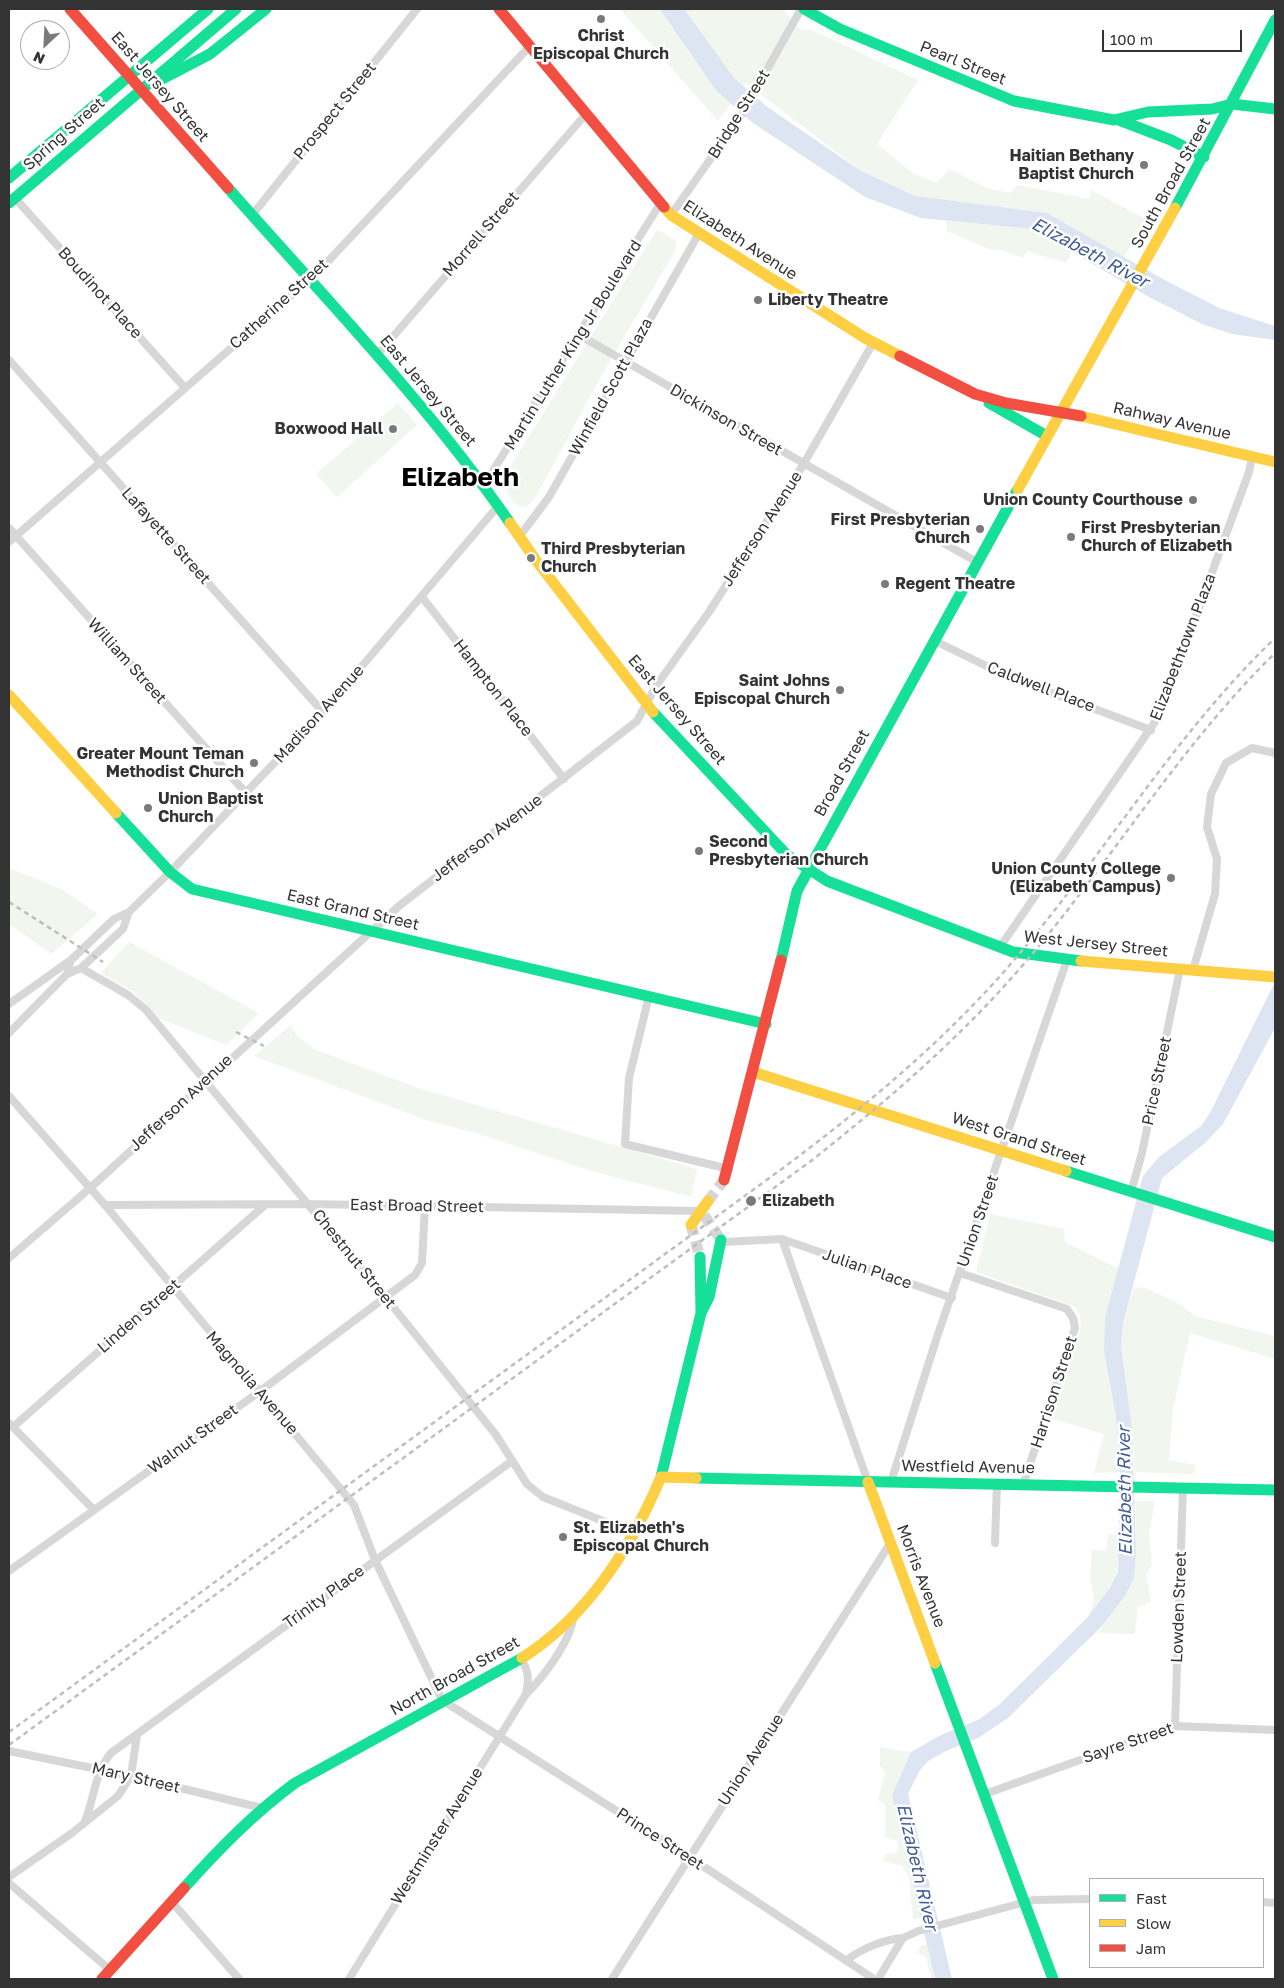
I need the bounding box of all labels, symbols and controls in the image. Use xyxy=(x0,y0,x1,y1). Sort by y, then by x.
marker: Christ Episcopal Church xyxy=(595,13,607,25)
north arrow xyxy=(20,20,70,70)
scale bar xyxy=(1104,20,1244,52)
place label: Christ Episcopal Church xyxy=(533,26,669,64)
street label: East Jersey Street xyxy=(107,28,213,146)
text: 100 m xyxy=(1110,30,1153,48)
street label: Pearl Street xyxy=(917,37,1009,89)
text: N xyxy=(30,48,47,68)
street label: Prospect Street xyxy=(290,58,380,164)
street label: Bridge Street xyxy=(704,66,774,162)
street label: Spring Street xyxy=(19,93,109,175)
street label: South Broad Street xyxy=(1127,114,1215,252)
place label: Haitian Bethany Baptist Church xyxy=(1009,146,1134,184)
marker: Haitian Bethany Baptist Church xyxy=(1138,159,1150,171)
street label: Morrell Street xyxy=(439,187,523,281)
street label: Elizabeth Avenue xyxy=(679,196,801,284)
water label: Elizabeth River xyxy=(1028,213,1152,293)
street label: Martin Luther King Jr Boulevard xyxy=(500,237,646,453)
street label: Boudinot Place xyxy=(54,243,146,343)
street label: Catherine Street xyxy=(226,255,332,353)
place label: Liberty Theatre xyxy=(768,290,888,310)
marker: Liberty Theatre xyxy=(752,294,764,306)
street label: Winfield Scott Plaza xyxy=(565,315,657,459)
street label: East Jersey Street xyxy=(376,331,480,451)
street label: Dickinson Street xyxy=(666,380,786,460)
street label: Rahway Avenue xyxy=(1111,398,1233,444)
place label: Boxwood Hall xyxy=(275,419,383,439)
marker: Boxwood Hall xyxy=(387,423,399,435)
district label: Elizabeth xyxy=(401,462,519,494)
street label: Jefferson Avenue xyxy=(718,468,806,590)
street label: Lafayette Street xyxy=(117,484,215,588)
place label: Union County Courthouse xyxy=(983,490,1183,510)
marker: Union County Courthouse xyxy=(1187,494,1199,506)
place label: First Presbyterian Church xyxy=(831,510,970,548)
place label: First Presbyterian Church of Elizabeth xyxy=(1081,518,1232,556)
marker: First Presbyterian Church xyxy=(974,523,986,535)
marker: First Presbyterian Church of Elizabeth xyxy=(1065,531,1077,543)
place label: Third Presbyterian Church xyxy=(541,539,685,577)
marker: Third Presbyterian Church xyxy=(525,552,537,564)
street label: Elizabethtown Plaza xyxy=(1146,571,1220,723)
place label: Regent Theatre xyxy=(895,574,1015,594)
marker: Regent Theatre xyxy=(879,578,891,590)
street label: William Street xyxy=(83,614,171,708)
street label: Hampton Place xyxy=(449,636,537,740)
street label: East Jersey Street xyxy=(624,651,730,769)
street label: Caldwell Place xyxy=(984,658,1098,716)
street label: Madison Avenue xyxy=(270,661,368,767)
place label: Saint Johns Episcopal Church xyxy=(694,671,830,709)
marker: Saint Johns Episcopal Church xyxy=(834,684,846,696)
street label: Broad Street xyxy=(810,726,874,820)
place label: Greater Mount Teman Methodist Church xyxy=(76,744,244,782)
marker: Greater Mount Teman Methodist Church xyxy=(248,757,260,769)
place label: Union Baptist Church xyxy=(158,789,263,827)
street label: Jefferson Avenue xyxy=(428,790,546,886)
marker: Union Baptist Church xyxy=(142,802,154,814)
place label: Second Presbyterian Church xyxy=(709,832,868,870)
marker: Second Presbyterian Church xyxy=(693,845,705,857)
place label: Union County College (Elizabeth Campus) xyxy=(991,859,1161,897)
marker: Union County College (Elizabeth Campus) xyxy=(1165,872,1177,884)
street label: East Grand Street xyxy=(285,885,421,935)
street label: West Jersey Street xyxy=(1023,927,1169,961)
street label: Price Street xyxy=(1138,1035,1176,1127)
street label: Jefferson Avenue xyxy=(126,1050,236,1156)
street label: West Grand Street xyxy=(949,1108,1089,1170)
street label: Union Street xyxy=(953,1172,1003,1270)
place label: Elizabeth xyxy=(762,1191,834,1211)
marker: Elizabeth xyxy=(744,1194,758,1208)
street label: East Broad Street xyxy=(350,1195,484,1217)
street label: Chestnut Street xyxy=(308,1205,400,1313)
street label: Julian Place xyxy=(820,1245,914,1293)
street label: Linden Street xyxy=(94,1275,184,1357)
street label: Magnolia Avenue xyxy=(202,1327,302,1439)
street label: Harrison Street xyxy=(1027,1333,1081,1451)
street label: Walnut Street xyxy=(144,1400,242,1478)
water label: Elizabeth River xyxy=(1113,1426,1137,1556)
street label: Westfield Avenue xyxy=(901,1456,1035,1478)
place label: St. Elizabeth's Episcopal Church xyxy=(573,1518,709,1556)
street label: Morris Avenue xyxy=(892,1522,950,1630)
marker: St. Elizabeth's Episcopal Church xyxy=(557,1531,569,1543)
street label: Lowden Street xyxy=(1167,1551,1191,1663)
street label: Trinity Place xyxy=(280,1561,368,1633)
street label: North Broad Street xyxy=(387,1632,523,1720)
street label: Union Avenue xyxy=(714,1710,788,1810)
street label: Sayre Street xyxy=(1080,1719,1176,1767)
street label: Mary Street xyxy=(90,1759,182,1797)
street label: Westminster Avenue xyxy=(387,1764,487,1908)
water label: Elizabeth River xyxy=(892,1802,942,1932)
street label: Prince Street xyxy=(613,1804,707,1874)
legend xyxy=(1089,1878,1264,1968)
text: Fast xyxy=(1136,1889,1167,1907)
text: Slow xyxy=(1136,1914,1171,1932)
text: Jam xyxy=(1136,1939,1166,1957)

